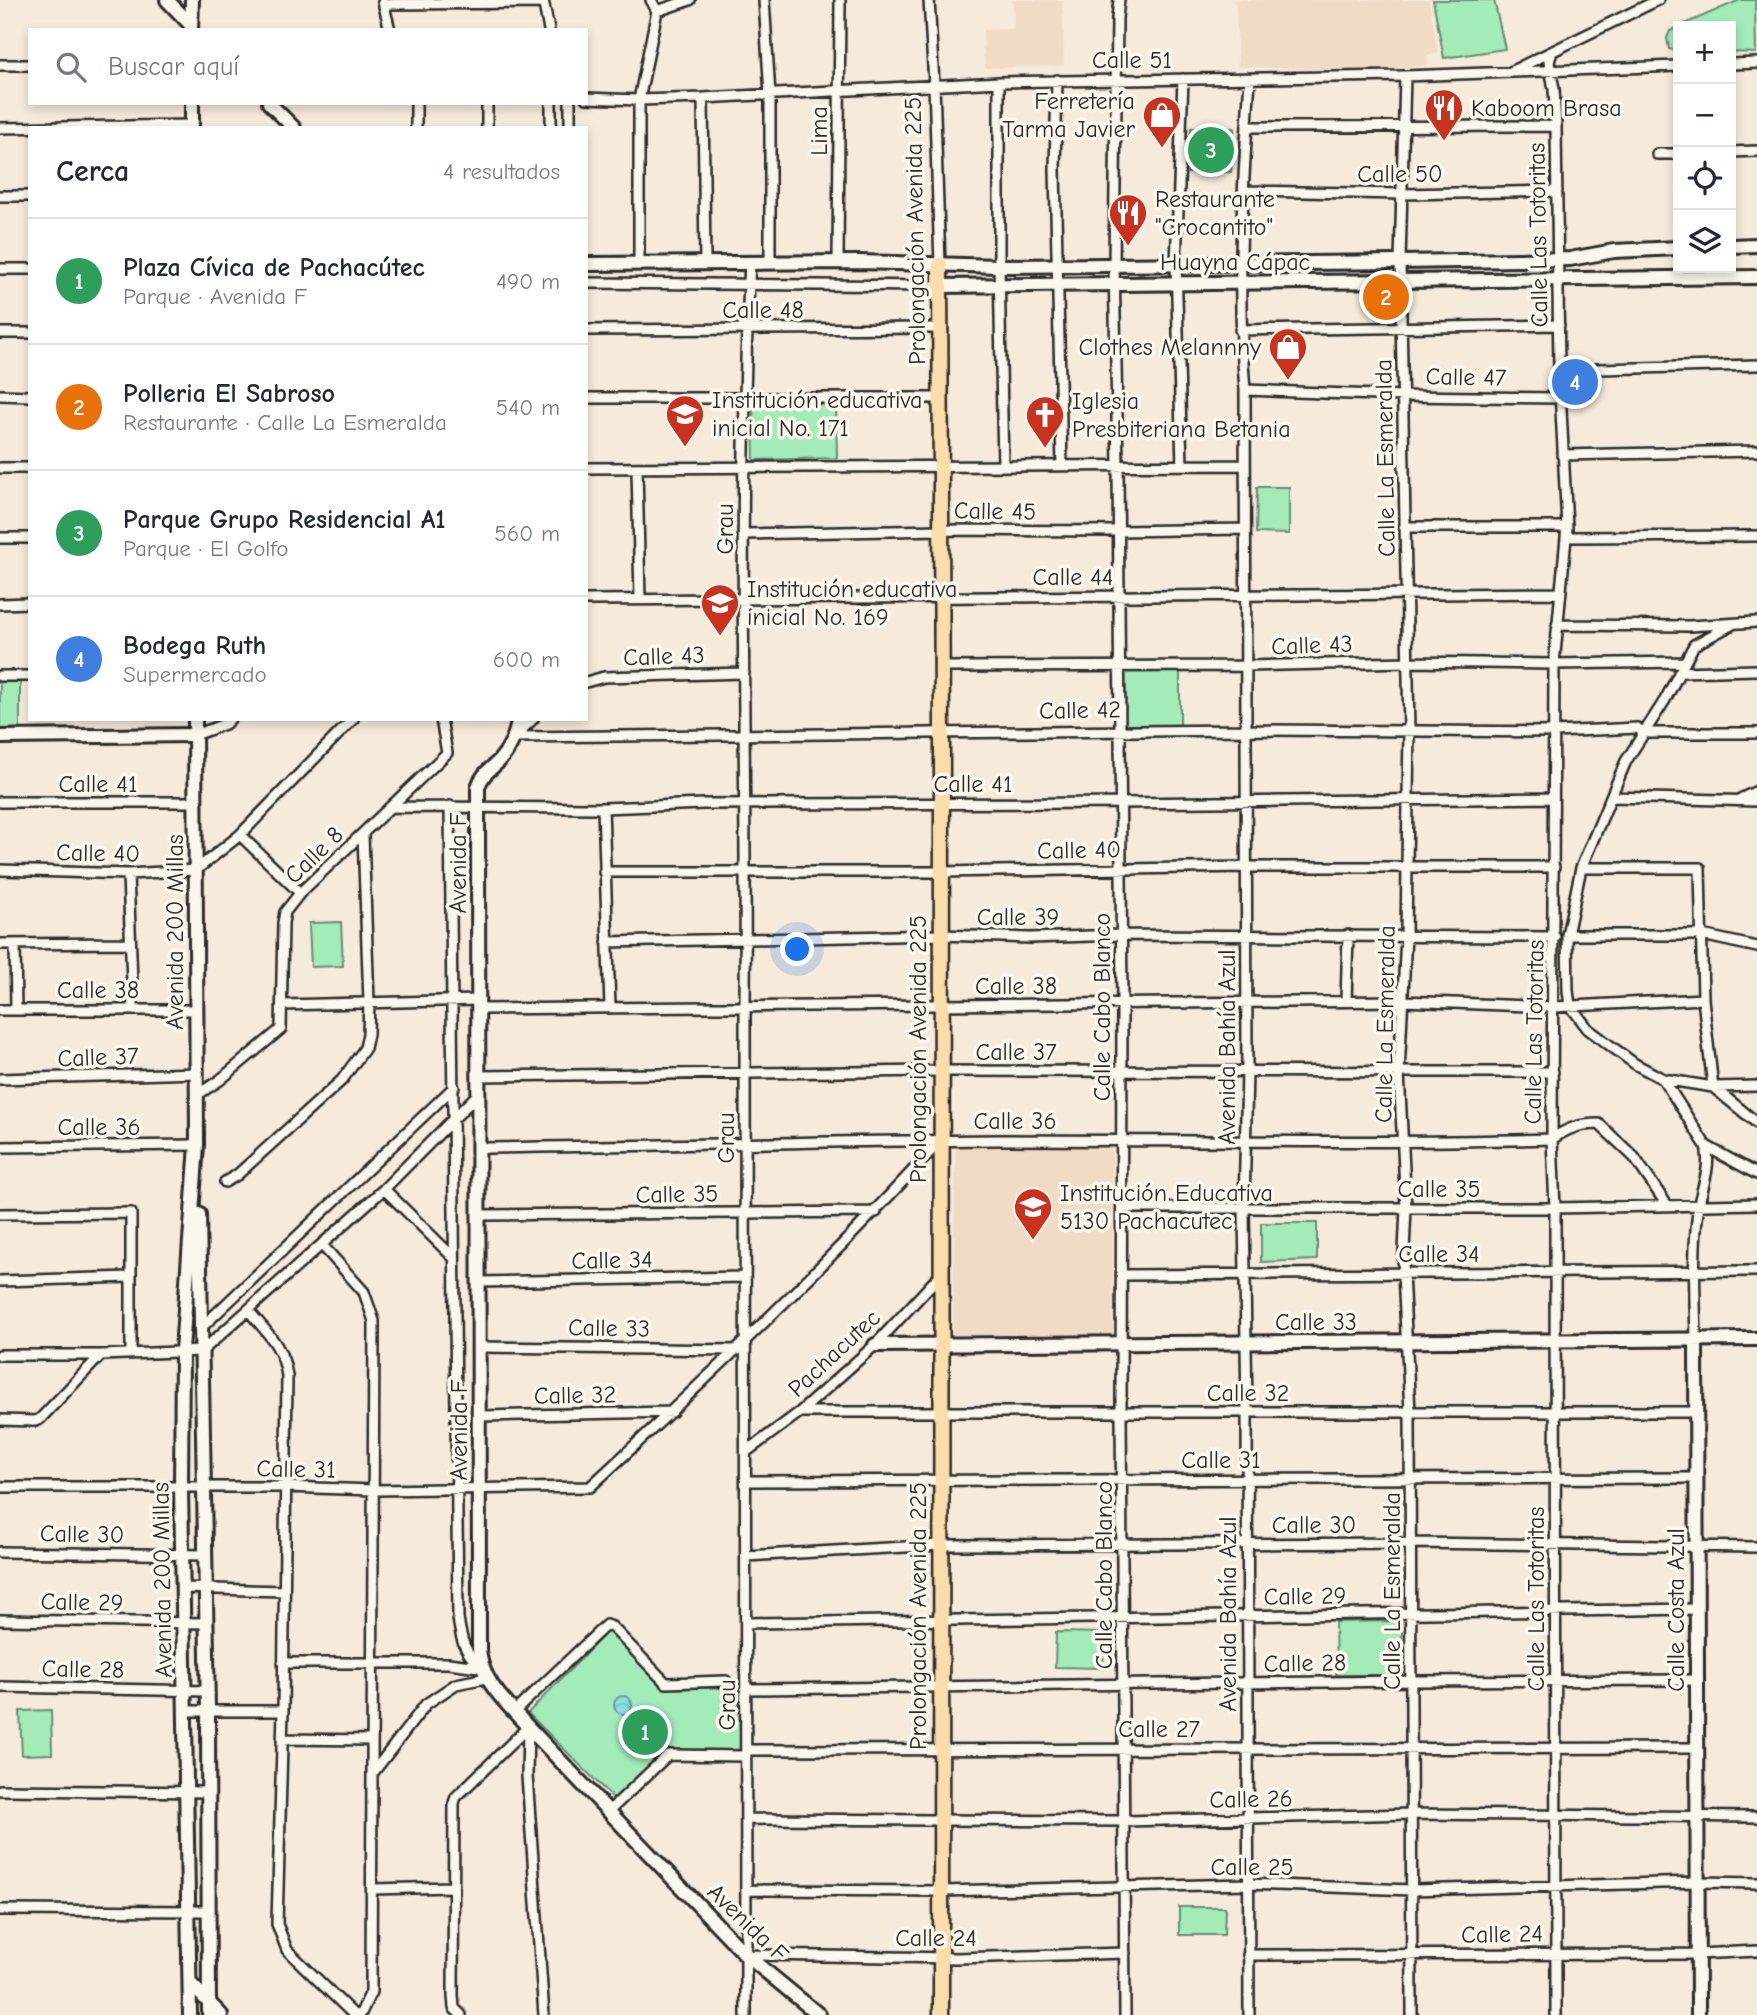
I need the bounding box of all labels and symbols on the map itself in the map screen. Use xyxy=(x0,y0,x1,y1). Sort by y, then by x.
street label: Calle 51 xyxy=(1092,46,1172,74)
place label: Ferretería Tarma Javier xyxy=(1002,87,1135,143)
restaurant icon: Kaboom Brasa xyxy=(1423,87,1465,142)
shop icon: Ferretería Tarma Javier xyxy=(1141,94,1183,149)
place label: Kaboom Brasa xyxy=(1471,94,1622,122)
street label: Prolongación Avenida 225 xyxy=(899,97,931,365)
street label: Lima xyxy=(805,106,833,156)
pin: 3 xyxy=(1188,124,1234,176)
street label: Calle Las Totoritas xyxy=(1522,142,1554,328)
street label: Calle 50 xyxy=(1357,160,1443,188)
place label: Restaurante "Crocantito" xyxy=(1155,185,1275,241)
restaurant icon: Restaurante "Crocantito" xyxy=(1107,192,1149,247)
street label: Huayna Cápac xyxy=(1160,248,1310,276)
pin: 2 xyxy=(1363,271,1409,323)
street label: Calle 48 xyxy=(722,296,804,324)
shop icon: Clothes Melannny xyxy=(1267,326,1309,381)
place label: Clothes Melannny xyxy=(1078,333,1261,361)
pin: 4 xyxy=(1552,356,1598,408)
street label: Calle La Esmeralda xyxy=(1369,359,1401,557)
street label: Calle 47 xyxy=(1425,362,1507,392)
place label: Institución educativa inicial No. 171 xyxy=(712,386,922,442)
place label: Iglesia Presbiteriana Betania xyxy=(1072,387,1291,443)
school or university icon: Institución educativa inicial No. 171 xyxy=(664,393,706,448)
church icon: Iglesia Presbiteriana Betania xyxy=(1024,394,1066,449)
street label: Calle 45 xyxy=(954,496,1036,526)
street label: Grau xyxy=(711,504,739,554)
street label: Calle 44 xyxy=(1033,563,1113,591)
place label: Institución educativa inicial No. 169 xyxy=(747,575,957,631)
school or university icon: Institución educativa inicial No. 169 xyxy=(699,582,741,637)
street label: Calle 43 xyxy=(1271,630,1353,660)
street label: Calle 43 xyxy=(623,641,705,671)
street label: Calle 42 xyxy=(1039,695,1121,725)
street label: Calle 41 xyxy=(59,770,137,798)
street label: Calle 41 xyxy=(934,770,1012,798)
street label: Avenida F xyxy=(444,812,472,914)
street label: Calle 8 xyxy=(279,821,349,889)
street label: Avenida 200 Millas xyxy=(161,834,189,1030)
street label: Calle 40 xyxy=(1037,835,1121,865)
street label: Calle 40 xyxy=(56,838,140,868)
street label: Calle 39 xyxy=(977,903,1059,931)
street label: Calle Cabo Blanco xyxy=(1088,913,1116,1101)
street label: Prolongación Avenida 225 xyxy=(904,915,932,1183)
street label: Calle La Esmeralda xyxy=(1369,925,1401,1123)
your location xyxy=(780,932,814,966)
street label: Calle Las Totoritas xyxy=(1518,939,1550,1125)
street label: Avenida Bahía Azul xyxy=(1213,949,1241,1145)
street label: Calle 38 xyxy=(975,972,1057,1000)
street label: Calle 38 xyxy=(57,976,139,1004)
street label: Calle 37 xyxy=(975,1038,1057,1066)
street label: Calle 37 xyxy=(57,1042,139,1072)
street label: Calle 36 xyxy=(974,1107,1056,1135)
street label: Calle 36 xyxy=(58,1113,140,1141)
street label: Grau xyxy=(712,1113,740,1163)
street label: Calle 35 xyxy=(1398,1175,1480,1203)
street label: Calle 35 xyxy=(635,1179,719,1209)
place label: Institución Educativa 5130 Pachacutec xyxy=(1060,1179,1273,1235)
school or university icon: Institución Educativa 5130 Pachacutec xyxy=(1012,1186,1054,1241)
street label: Calle 34 xyxy=(1398,1240,1480,1268)
street label: Calle 34 xyxy=(571,1245,653,1275)
street label: Pachacutec xyxy=(782,1303,886,1403)
street label: Calle 33 xyxy=(1275,1308,1357,1336)
street label: Calle 33 xyxy=(568,1313,650,1343)
street label: Avenida F xyxy=(445,1379,473,1481)
street label: Calle 32 xyxy=(1207,1379,1289,1407)
street label: Calle 32 xyxy=(534,1380,616,1410)
street label: Calle 31 xyxy=(1181,1446,1261,1474)
street label: Calle 31 xyxy=(256,1454,336,1484)
street label: Calle Cabo Blanco xyxy=(1090,1481,1118,1669)
street label: Avenida 200 Millas xyxy=(146,1482,178,1678)
street label: Prolongación Avenida 225 xyxy=(904,1482,932,1750)
street label: Calle La Esmeralda xyxy=(1378,1492,1406,1690)
street label: Calle Las Totoritas xyxy=(1522,1507,1550,1691)
street label: Calle 30 xyxy=(1272,1511,1356,1539)
street label: Avenida Bahía Azul xyxy=(1214,1516,1242,1712)
street label: Calle 30 xyxy=(40,1519,124,1549)
street label: Calle Costa Azul xyxy=(1662,1528,1690,1692)
street label: Calle 29 xyxy=(1263,1581,1347,1611)
street label: Calle 29 xyxy=(40,1587,124,1617)
street label: Calle 28 xyxy=(1263,1648,1347,1678)
street label: Calle 28 xyxy=(41,1654,125,1684)
street label: Grau xyxy=(713,1680,741,1730)
pin: 1 xyxy=(622,1706,668,1758)
street label: Calle 27 xyxy=(1118,1715,1200,1743)
street label: Calle 26 xyxy=(1209,1784,1293,1814)
street label: Calle 25 xyxy=(1210,1853,1294,1881)
street label: Avenida F xyxy=(702,1878,794,1968)
street label: Calle 24 xyxy=(1461,1919,1543,1949)
street label: Calle 24 xyxy=(895,1924,977,1952)

